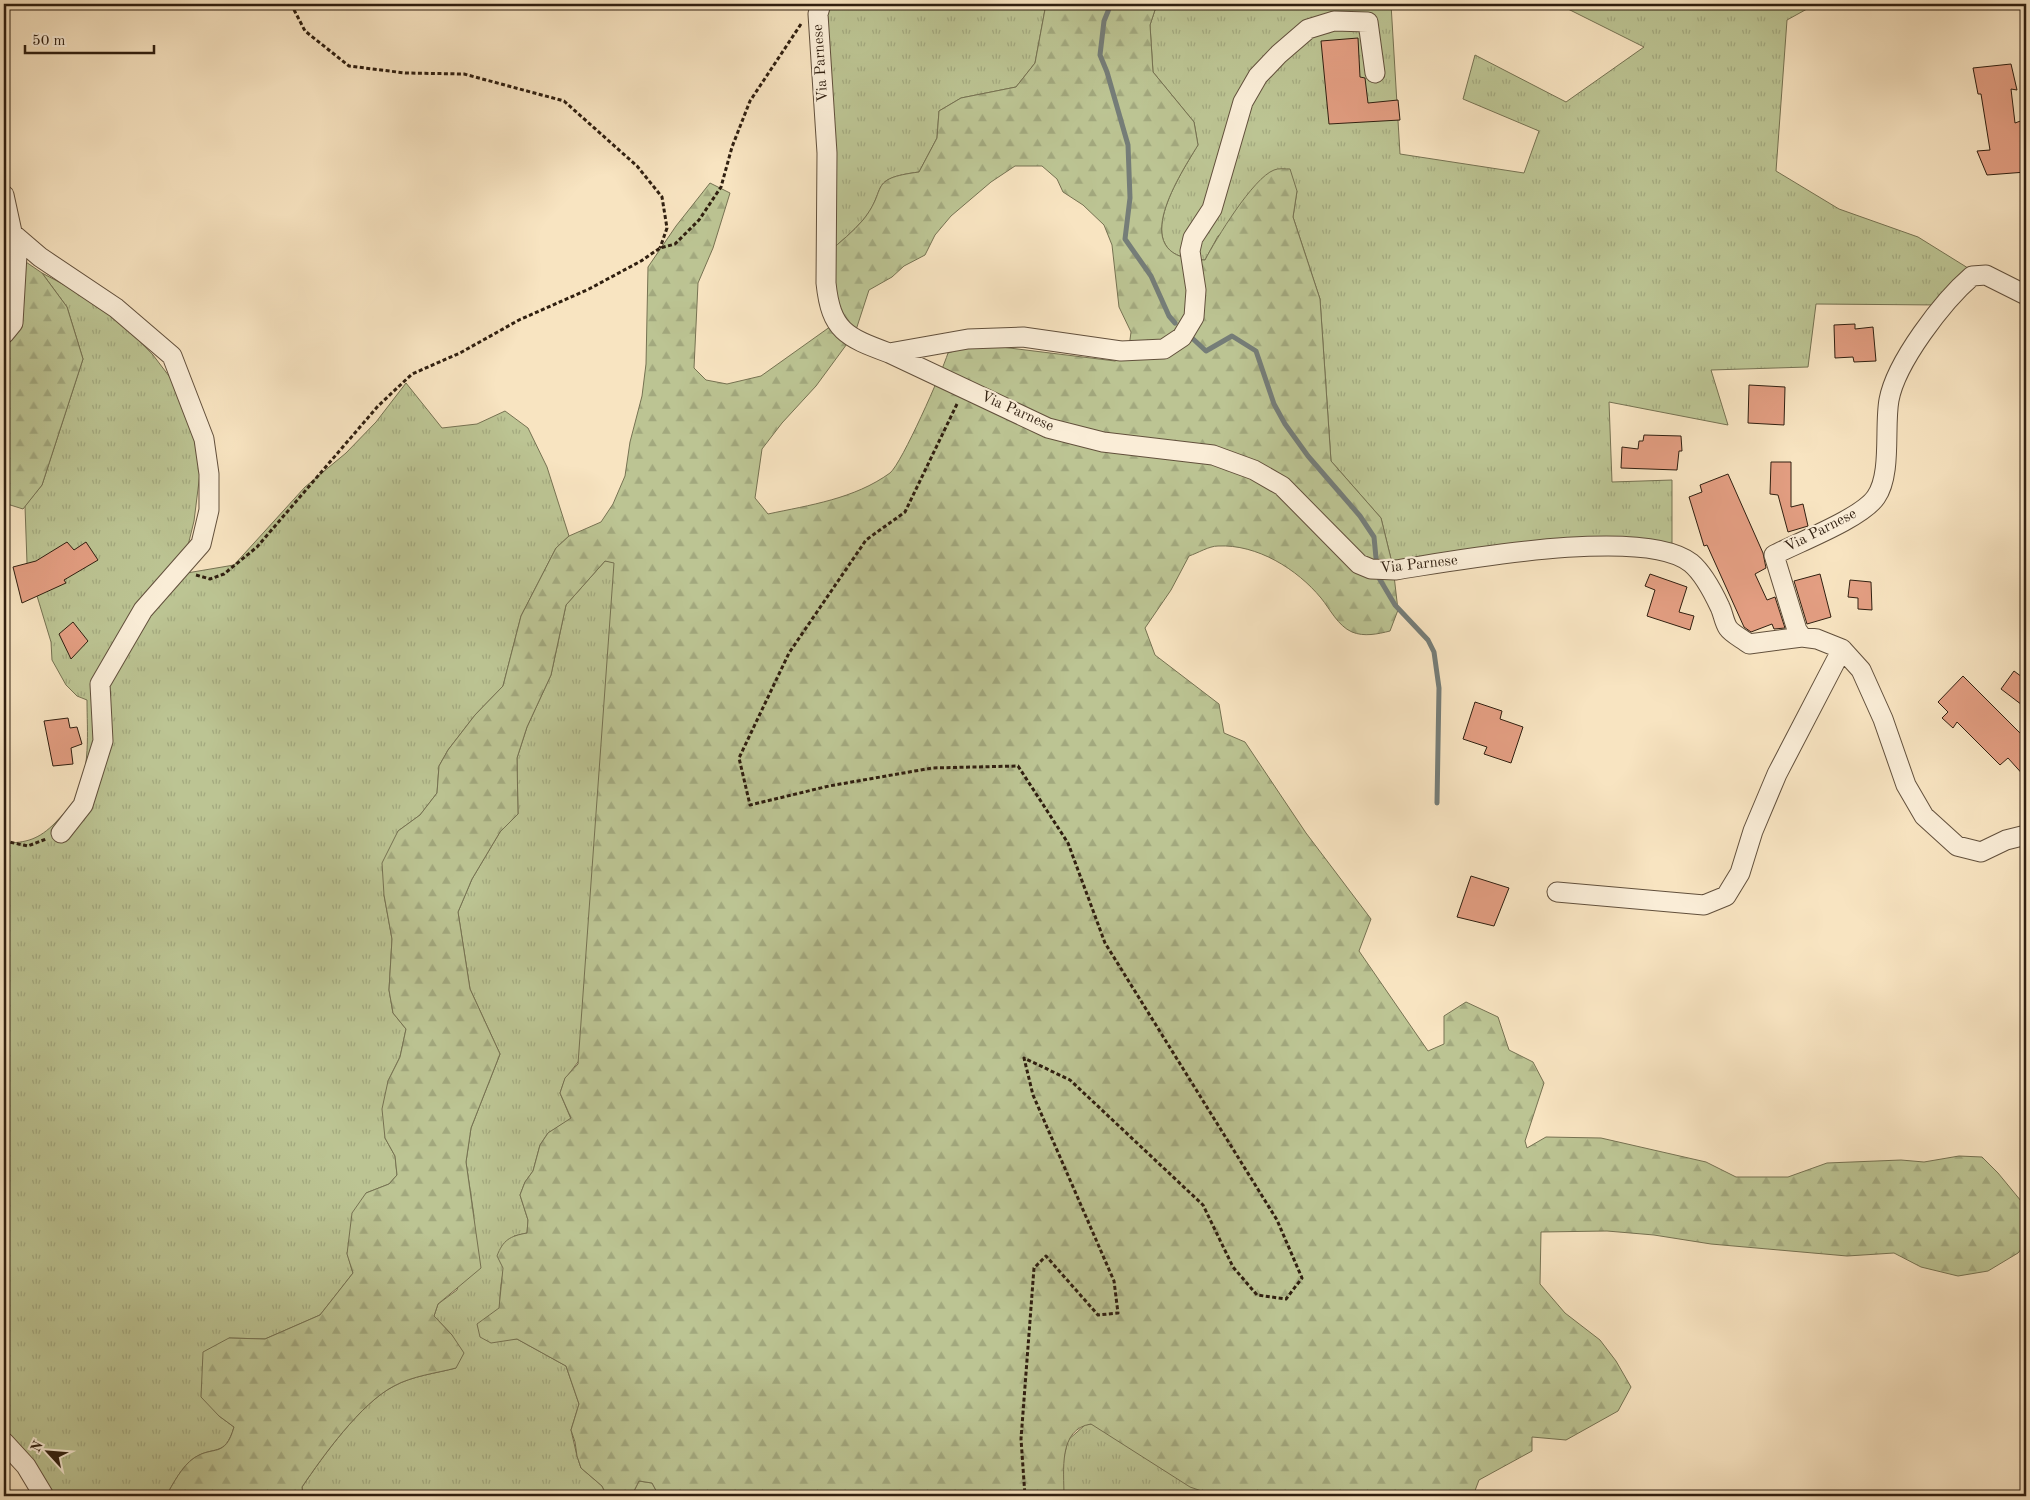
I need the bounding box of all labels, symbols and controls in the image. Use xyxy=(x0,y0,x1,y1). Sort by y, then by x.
scale bar xyxy=(25,22,154,54)
street label: Via Parnese xyxy=(811,23,831,102)
text: 50 m xyxy=(32,34,66,49)
street label: Via Parnese xyxy=(978,389,1056,435)
street label: Via Parnese xyxy=(1783,507,1859,555)
street label: Via Parnese xyxy=(1379,553,1459,577)
north arrow xyxy=(22,1428,72,1478)
text: N xyxy=(29,1439,46,1455)

